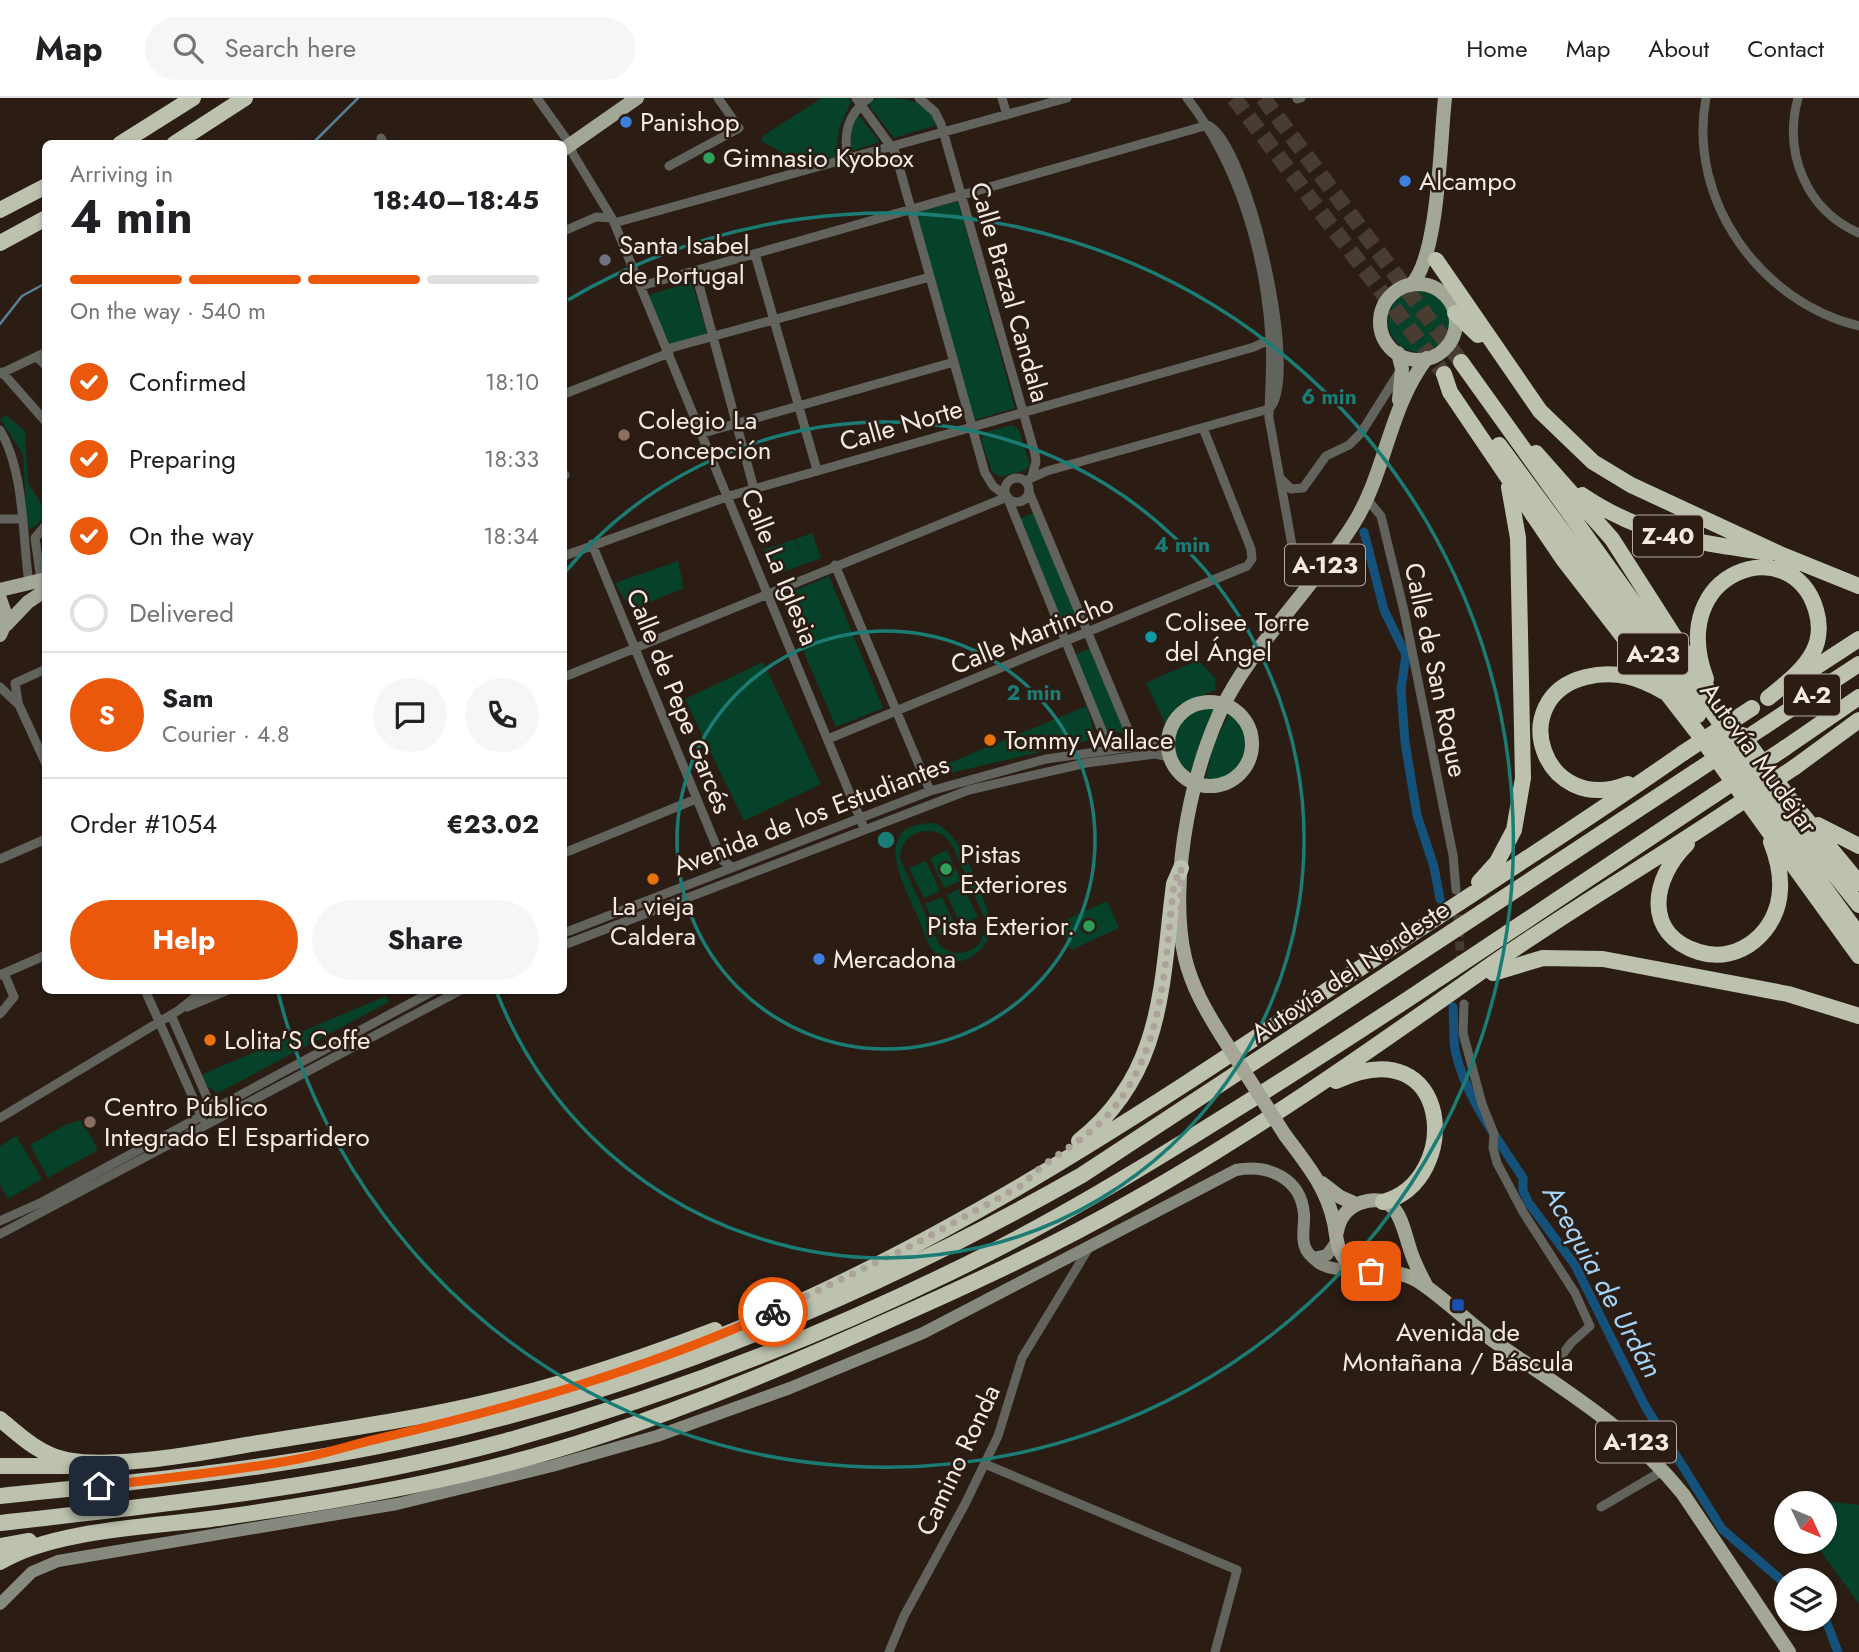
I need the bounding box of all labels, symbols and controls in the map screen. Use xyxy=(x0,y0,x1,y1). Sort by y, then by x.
search box xyxy=(145,17,635,80)
text: Map xyxy=(35,25,103,72)
icon: search xyxy=(169,29,207,67)
text: Search here xyxy=(225,29,356,67)
text: Home xyxy=(1466,31,1528,66)
text: Map xyxy=(1566,31,1610,66)
text: About xyxy=(1648,31,1709,66)
text: Contact xyxy=(1747,31,1824,66)
place label: Panishop xyxy=(640,103,740,141)
marker: Panishop xyxy=(618,114,634,130)
place label: Gimnasio Kyobox xyxy=(723,139,914,177)
marker: Gimnasio Kyobox xyxy=(701,150,717,166)
text: Arriving in xyxy=(70,157,173,191)
place label: Alcampo xyxy=(1419,162,1516,200)
marker: Alcampo xyxy=(1397,173,1413,189)
street label: Calle Brazal Candala xyxy=(960,177,1060,407)
text: 18:40–18:45 xyxy=(373,181,539,219)
text: 4 min xyxy=(70,184,193,250)
place label: Santa Isabel de Portugal xyxy=(619,226,750,294)
marker: Santa Isabel de Portugal xyxy=(597,252,613,268)
text: On the way · 540 m xyxy=(70,294,266,328)
icon: check xyxy=(70,363,108,401)
text: Confirmed xyxy=(129,363,246,401)
text: 18:10 xyxy=(485,365,539,399)
text: 6 min xyxy=(1301,382,1357,412)
street label: Calle Norte xyxy=(835,389,967,461)
place label: Colegio La Concepción xyxy=(638,401,771,469)
marker: Colegio La Concepción xyxy=(616,427,632,443)
icon: check xyxy=(70,440,108,478)
text: Preparing xyxy=(129,440,236,478)
text: 18:33 xyxy=(484,442,539,476)
street label: Calle La Iglesia xyxy=(731,483,829,651)
road number: Z-40 xyxy=(1633,516,1703,556)
icon: check xyxy=(70,517,108,555)
text: On the way xyxy=(129,517,254,555)
text: 18:34 xyxy=(483,519,539,553)
text: 4 min xyxy=(1154,530,1210,560)
road number: A-123 xyxy=(1285,544,1365,586)
street label: Calle de San Roque xyxy=(1395,559,1477,781)
street label: Calle de Pepe Garcés xyxy=(616,583,742,819)
street label: Calle Martincho xyxy=(945,584,1119,684)
text: Delivered xyxy=(129,594,234,632)
place label: Colisee Torre del Ángel xyxy=(1165,603,1309,671)
marker: Colisee Torre del Ángel xyxy=(1143,629,1159,645)
road number: A-23 xyxy=(1618,634,1688,674)
street label: Autovía Mudéjar xyxy=(1691,674,1827,842)
road number: A-2 xyxy=(1784,674,1840,716)
button: chat xyxy=(373,678,447,752)
button: phone xyxy=(465,678,539,752)
text: 2 min xyxy=(1006,678,1062,708)
text: Sam xyxy=(162,679,214,717)
text: S xyxy=(99,696,115,734)
text: Courier · 4.8 xyxy=(162,717,290,751)
place label: Tommy Wallace xyxy=(1004,721,1173,759)
marker: Tommy Wallace xyxy=(982,732,998,748)
street label: Avenida de los Estudiantes xyxy=(668,745,954,885)
text: Order #1054 xyxy=(70,805,217,843)
text: €23.02 xyxy=(447,805,539,843)
centre of rings xyxy=(874,828,898,852)
place label: Pistas Exteriores xyxy=(960,835,1067,903)
marker: Pistas Exteriores xyxy=(938,861,954,877)
marker: La vieja Caldera xyxy=(645,871,661,887)
place label: La vieja Caldera xyxy=(610,887,696,955)
street label: Autovía del Nordeste xyxy=(1243,890,1457,1052)
button: Help xyxy=(70,900,298,980)
button: Share xyxy=(312,900,539,980)
place label: Pista Exterior. xyxy=(927,907,1075,945)
marker: Pista Exterior. xyxy=(1081,918,1097,934)
place label: Mercadona xyxy=(833,940,956,978)
marker: Mercadona xyxy=(811,951,827,967)
place label: Lolita'S Coffe xyxy=(224,1021,370,1059)
marker: Lolita'S Coffe xyxy=(202,1032,218,1048)
place label: Centro Público Integrado El Espartidero xyxy=(104,1088,370,1156)
marker: Centro Público Integrado El Espartidero xyxy=(82,1114,98,1130)
water label: Acequia de Urdán xyxy=(1532,1176,1673,1385)
pin xyxy=(1341,1241,1401,1301)
icon: bag xyxy=(1352,1252,1390,1290)
courier xyxy=(738,1277,808,1347)
icon: bike xyxy=(754,1293,792,1331)
marker: Avenida de Montañana / Báscula xyxy=(1450,1297,1466,1313)
place label: Avenida de Montañana / Báscula xyxy=(1342,1313,1574,1381)
street label: Camino Ronda xyxy=(906,1378,1010,1542)
road number: A-123 xyxy=(1596,1422,1676,1462)
pin xyxy=(69,1456,129,1516)
icon: home xyxy=(80,1467,118,1505)
north arrow xyxy=(1774,1491,1838,1554)
map controls xyxy=(1774,1491,1837,1631)
button: layers xyxy=(1774,1568,1837,1631)

